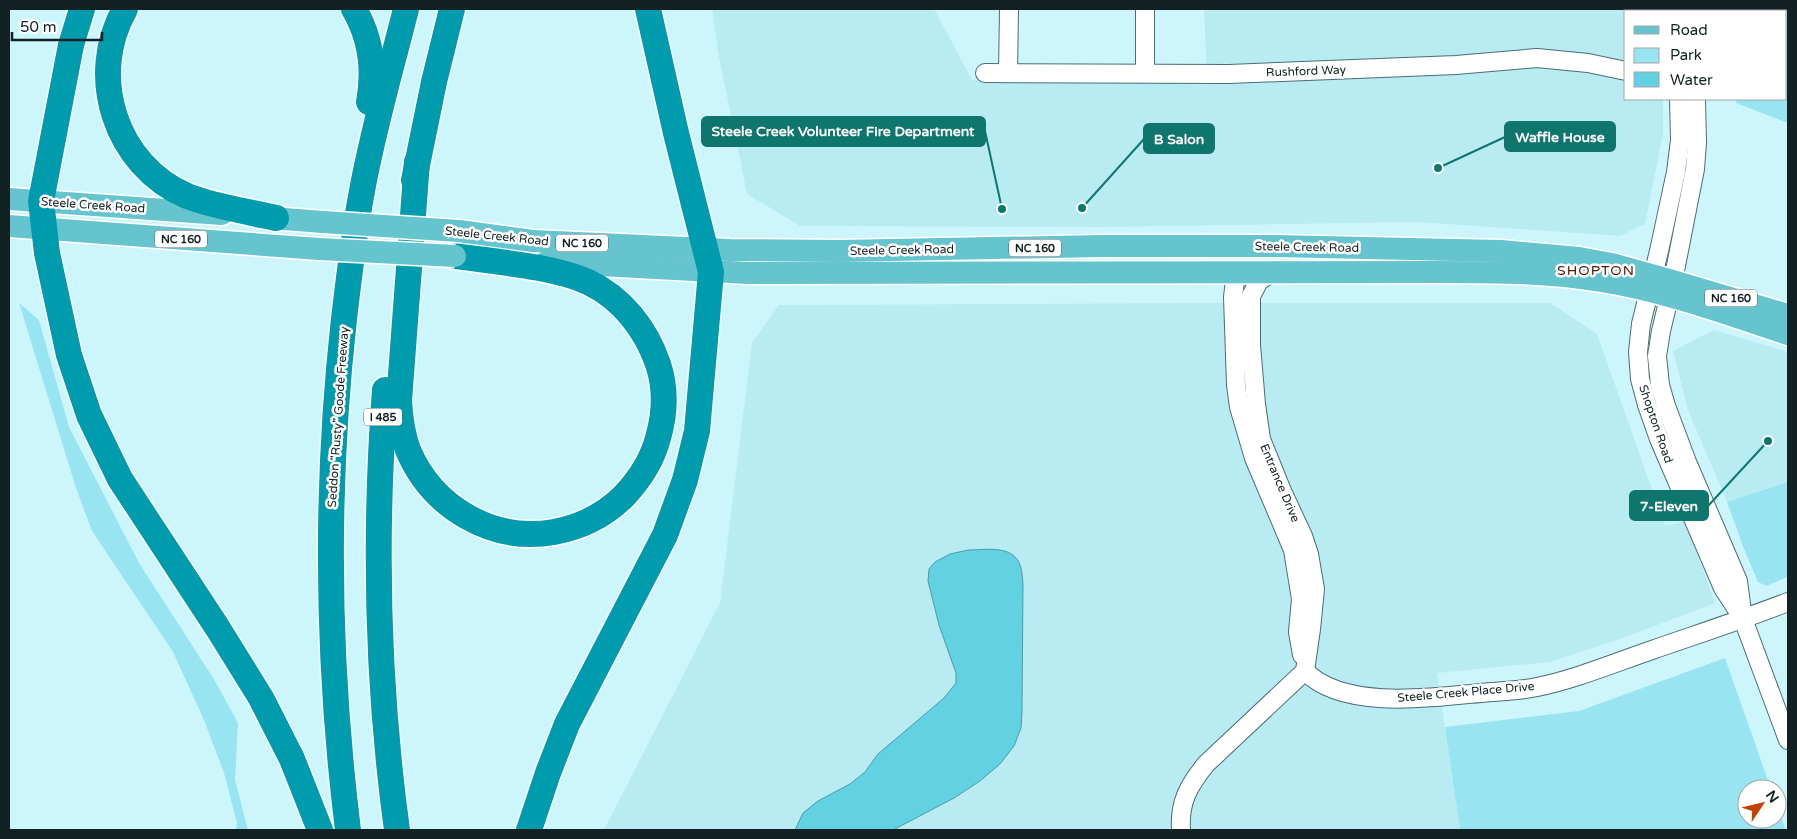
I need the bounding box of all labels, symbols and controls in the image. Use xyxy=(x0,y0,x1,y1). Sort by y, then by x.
scale bar xyxy=(12,10,102,42)
legend xyxy=(1624,10,1787,100)
text: 50 m xyxy=(20,18,57,36)
text: Road xyxy=(1670,21,1708,39)
text: Park xyxy=(1670,46,1702,64)
street label: Rushford Way xyxy=(1266,63,1347,79)
text: Water xyxy=(1670,71,1713,89)
callout: Steele Creek Volunteer Fire Department xyxy=(702,117,985,146)
callout: Waffle House xyxy=(1505,122,1615,151)
text: Steele Creek Volunteer Fire Department xyxy=(712,123,975,140)
callout: B Salon xyxy=(1144,124,1214,153)
text: Waffle House xyxy=(1515,129,1605,146)
text: B Salon xyxy=(1154,131,1204,148)
street label: Steele Creek Road xyxy=(41,194,145,216)
street label: Steele Creek Road xyxy=(444,224,550,248)
road number: NC 160 xyxy=(155,230,207,248)
road number: NC 160 xyxy=(556,234,608,252)
street label: Steele Creek Road xyxy=(1255,239,1359,255)
road number: NC 160 xyxy=(1009,240,1061,256)
street label: Steele Creek Road xyxy=(850,242,954,258)
district label: SHOPTON xyxy=(1557,262,1635,279)
road number: NC 160 xyxy=(1705,290,1757,306)
street label: Seddon "Rusty" Goode Freeway xyxy=(325,326,351,508)
street label: Shopton Road xyxy=(1636,383,1676,465)
road number: I 485 xyxy=(364,408,402,426)
street label: Entrance Drive xyxy=(1257,442,1303,524)
callout: 7-Eleven xyxy=(1630,491,1708,520)
text: 7-Eleven xyxy=(1640,498,1698,515)
street label: Steele Creek Place Drive xyxy=(1397,679,1535,705)
north arrow xyxy=(1737,779,1787,829)
text: N xyxy=(1762,787,1782,806)

